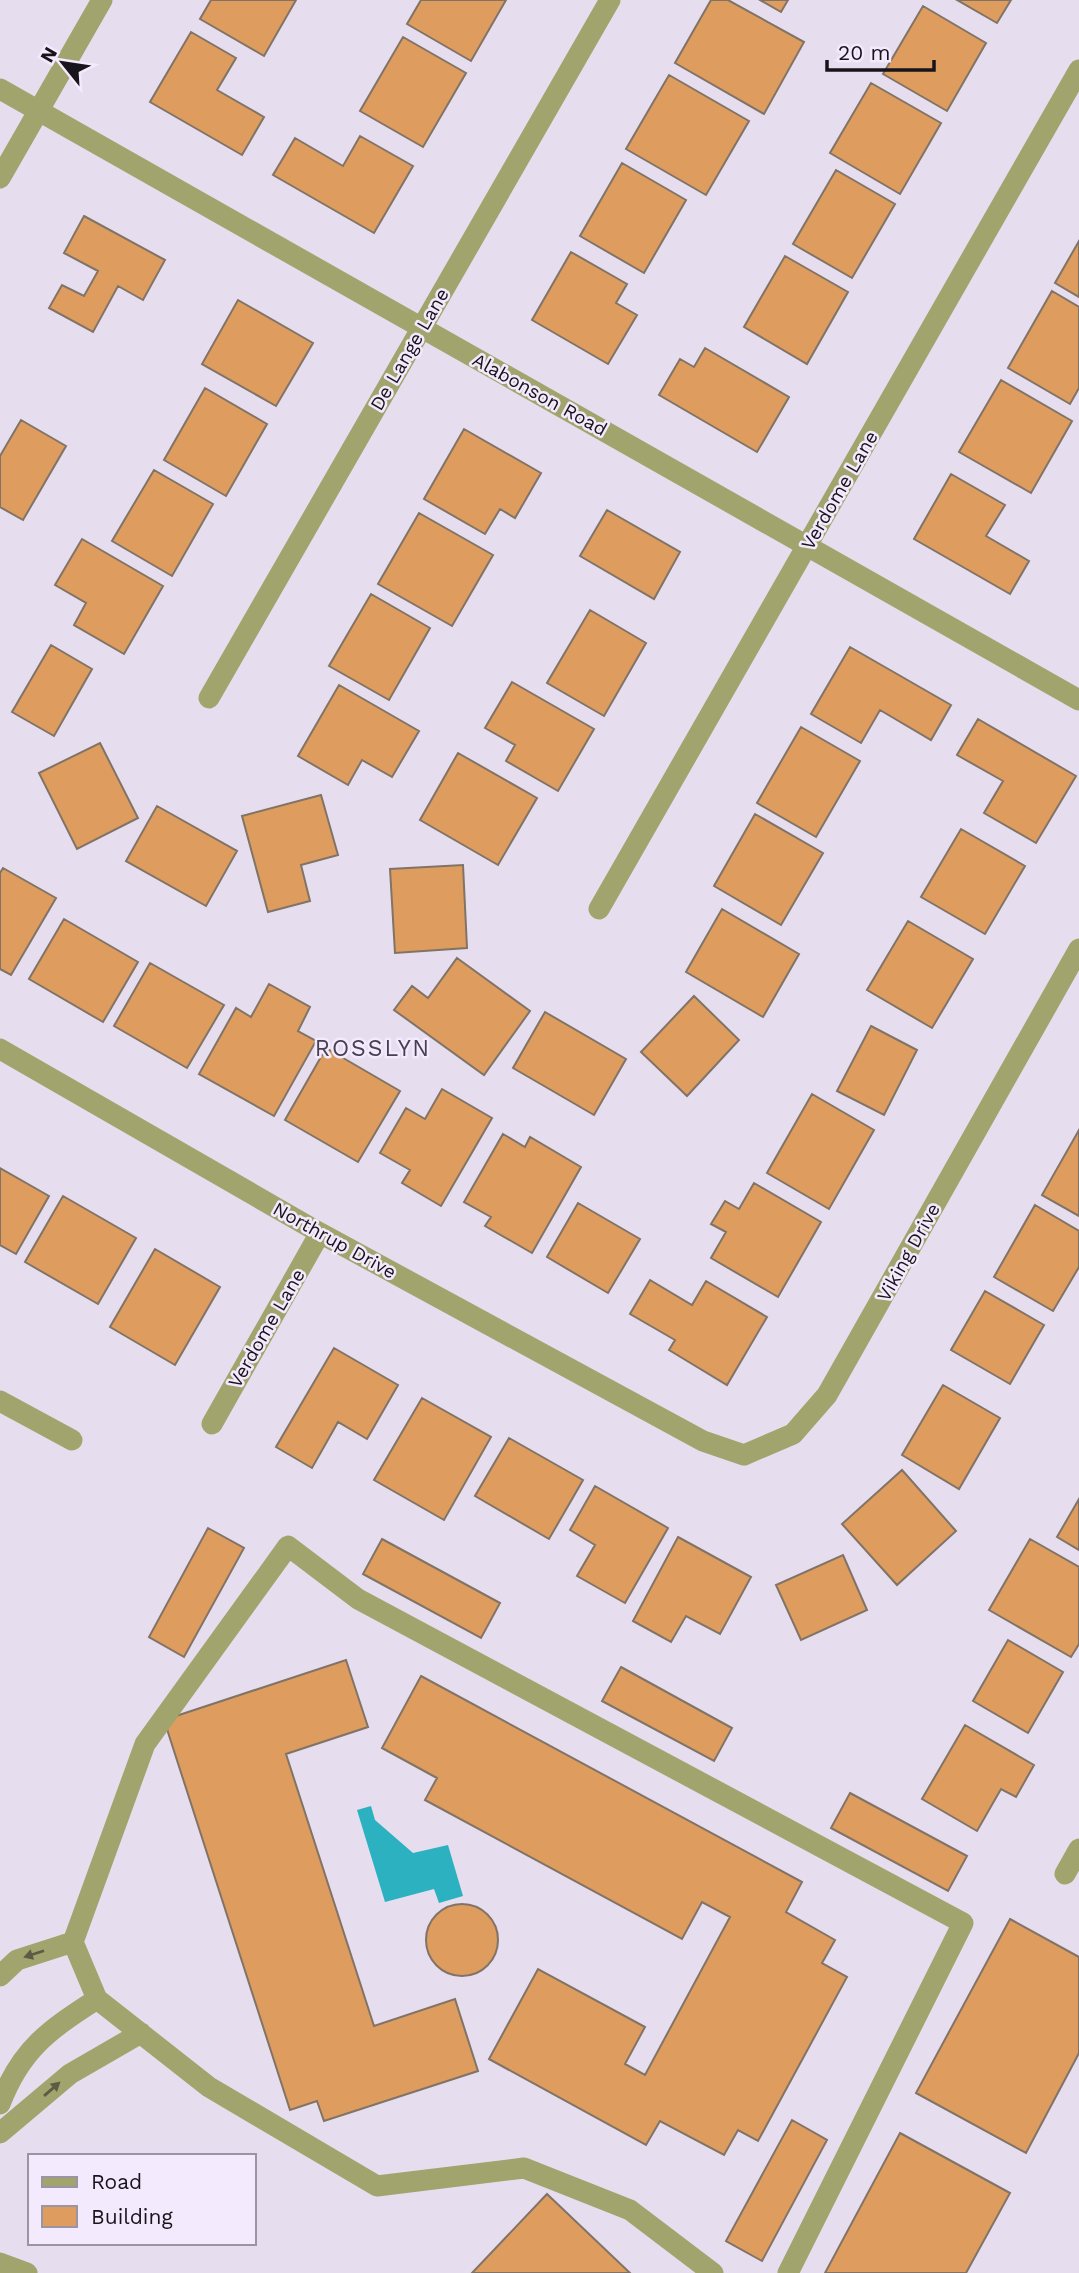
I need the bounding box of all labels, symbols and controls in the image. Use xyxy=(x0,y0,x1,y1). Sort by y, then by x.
north arrow xyxy=(28,28,98,98)
scale bar xyxy=(827,28,934,72)
text: 20 m xyxy=(838,40,890,65)
text: N xyxy=(35,43,62,67)
street label: De Lange Lane xyxy=(365,284,454,415)
street label: Alabonson Road xyxy=(468,348,611,441)
street label: Verdome Lane xyxy=(796,427,883,554)
district label: ROSSLYN xyxy=(315,1035,431,1062)
street label: Northrup Drive xyxy=(269,1197,400,1284)
street label: Viking Drive xyxy=(872,1199,945,1305)
street label: Verdome Lane xyxy=(223,1265,310,1392)
one-way arrow xyxy=(23,1949,44,1960)
one-way arrow xyxy=(44,2082,61,2097)
legend xyxy=(28,2154,256,2245)
text: Road xyxy=(91,2169,142,2194)
text: Building xyxy=(91,2204,173,2229)

